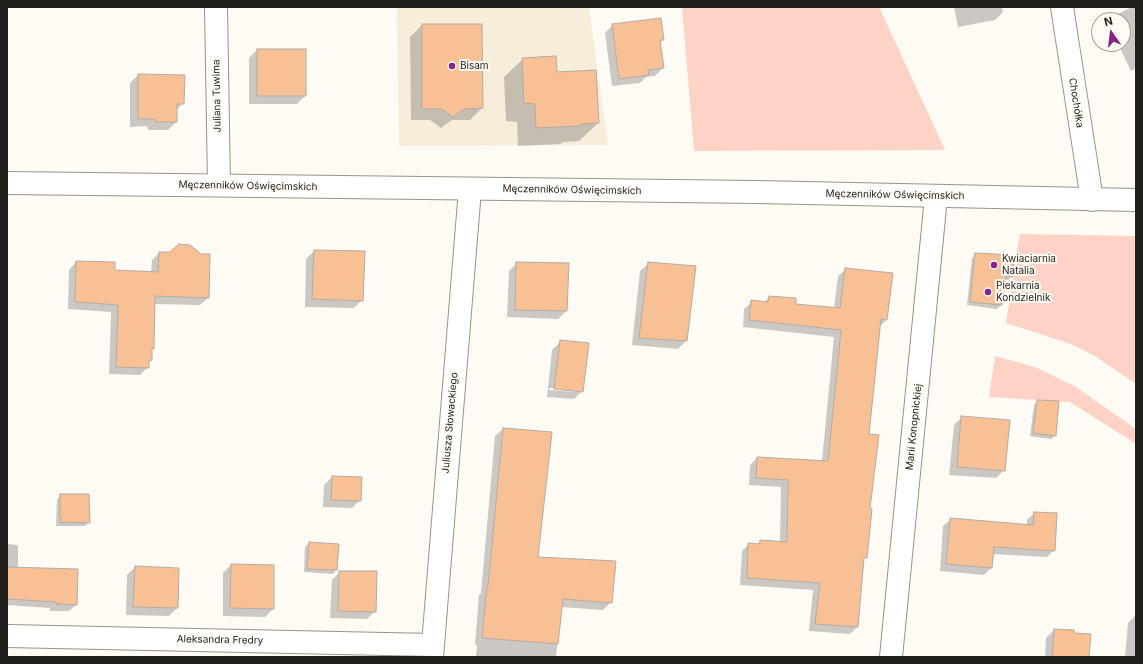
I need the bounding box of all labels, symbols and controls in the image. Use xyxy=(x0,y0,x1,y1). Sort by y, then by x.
north arrow xyxy=(1091,12,1131,52)
text: N xyxy=(1103,14,1114,29)
street label: Juliana Tuwima xyxy=(210,59,224,133)
place label: Bisam xyxy=(460,60,489,72)
marker: Bisam xyxy=(447,61,457,71)
street label: Chochółka xyxy=(1066,77,1086,129)
street label: Męczenników Oświęcimskich xyxy=(178,179,318,193)
street label: Męczenników Oświęcimskich xyxy=(502,183,642,197)
street label: Męczenników Oświęcimskich xyxy=(825,188,965,202)
place label: Kwiaciarnia Natalia xyxy=(1002,253,1056,276)
marker: Kwiaciarnia Natalia xyxy=(989,260,999,270)
place label: Piekarnia Kondzielnik xyxy=(996,280,1050,304)
marker: Piekarnia Kondzielnik xyxy=(983,287,993,297)
street label: Juliusza Słowackiego xyxy=(440,372,460,474)
street label: Marii Konopnickiej xyxy=(903,383,925,471)
street label: Aleksandra Fredry xyxy=(177,633,263,647)

